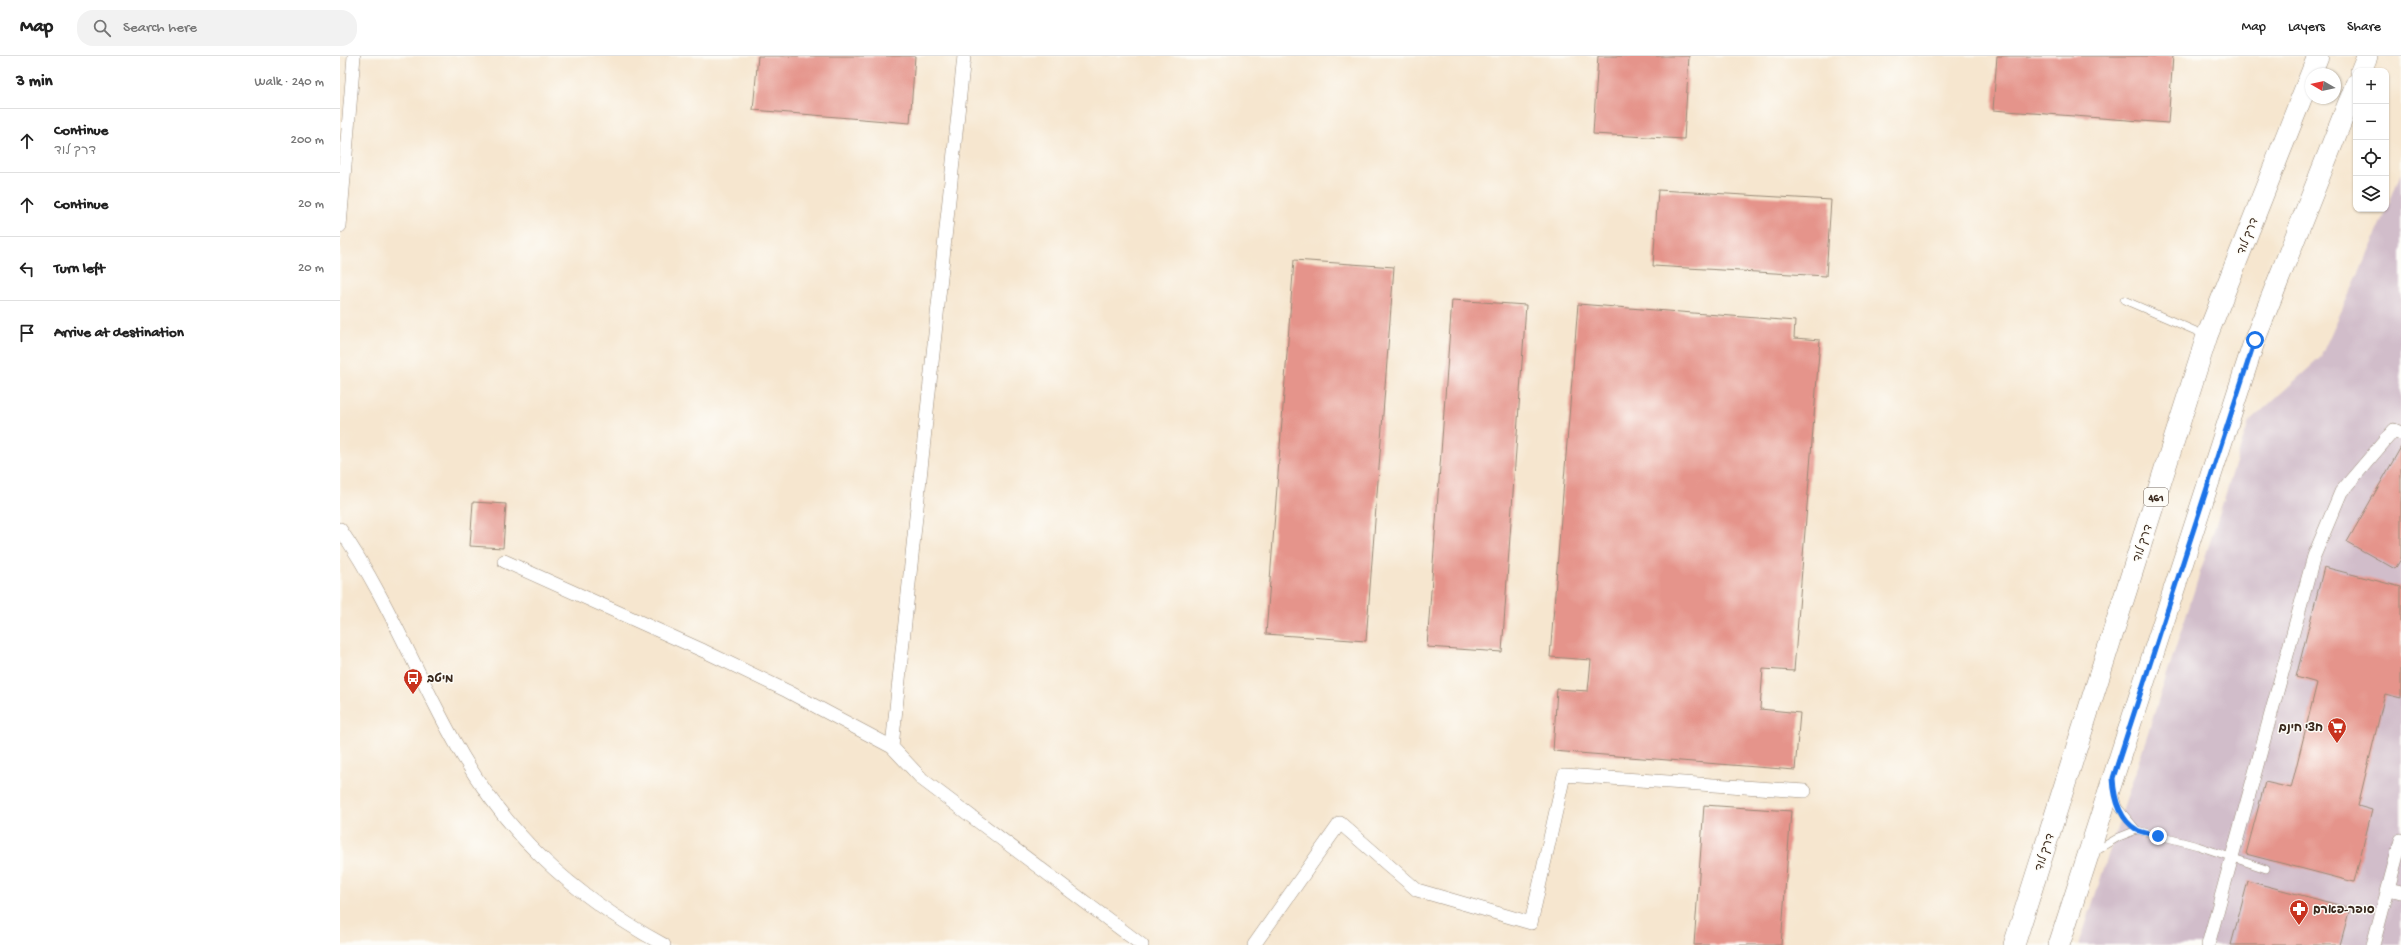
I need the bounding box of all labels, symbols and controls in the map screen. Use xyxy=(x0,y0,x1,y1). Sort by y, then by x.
search box xyxy=(77,10,357,46)
text: Map xyxy=(20,16,53,39)
icon: search xyxy=(91,17,113,39)
text: Search here xyxy=(123,19,197,37)
text: Map xyxy=(2242,19,2266,36)
text: Layers xyxy=(2288,19,2325,36)
text: Share xyxy=(2347,19,2381,36)
north arrow xyxy=(2305,68,2341,104)
map controls xyxy=(2353,68,2389,212)
button: + xyxy=(2353,68,2389,104)
text: 3 min xyxy=(16,72,53,92)
text: Walk · 240 m xyxy=(255,75,324,90)
button: − xyxy=(2353,104,2389,140)
text: Continue xyxy=(54,122,108,140)
icon: ahead xyxy=(16,130,38,152)
text: 200 m xyxy=(291,133,324,148)
button: locate xyxy=(2353,140,2389,176)
text: דרך לוד xyxy=(54,144,96,159)
button: layers xyxy=(2353,176,2389,212)
icon: ahead xyxy=(16,194,38,216)
text: Continue xyxy=(54,196,108,214)
text: 20 m xyxy=(298,197,324,212)
street label: דרך לוד xyxy=(2234,216,2263,257)
icon: left xyxy=(16,258,38,280)
text: Turn left xyxy=(54,260,105,278)
text: 20 m xyxy=(298,261,324,276)
icon: arrive xyxy=(16,322,38,344)
text: Arrive at destination xyxy=(54,324,184,342)
route start xyxy=(2246,331,2264,349)
road number: 461 xyxy=(2144,488,2168,506)
street label: דרך לוד xyxy=(2130,523,2157,564)
bus stop icon: מיטב xyxy=(402,667,424,695)
place label: מיטב xyxy=(426,672,453,687)
supermarket icon: חצי חינם xyxy=(2326,716,2348,744)
place label: חצי חינם xyxy=(2279,721,2323,736)
route end xyxy=(2149,827,2167,845)
street label: דרך לוד xyxy=(2032,832,2059,873)
pharmacy icon: סופר-פארם xyxy=(2288,898,2310,926)
place label: סופר-פארם xyxy=(2313,904,2375,918)

